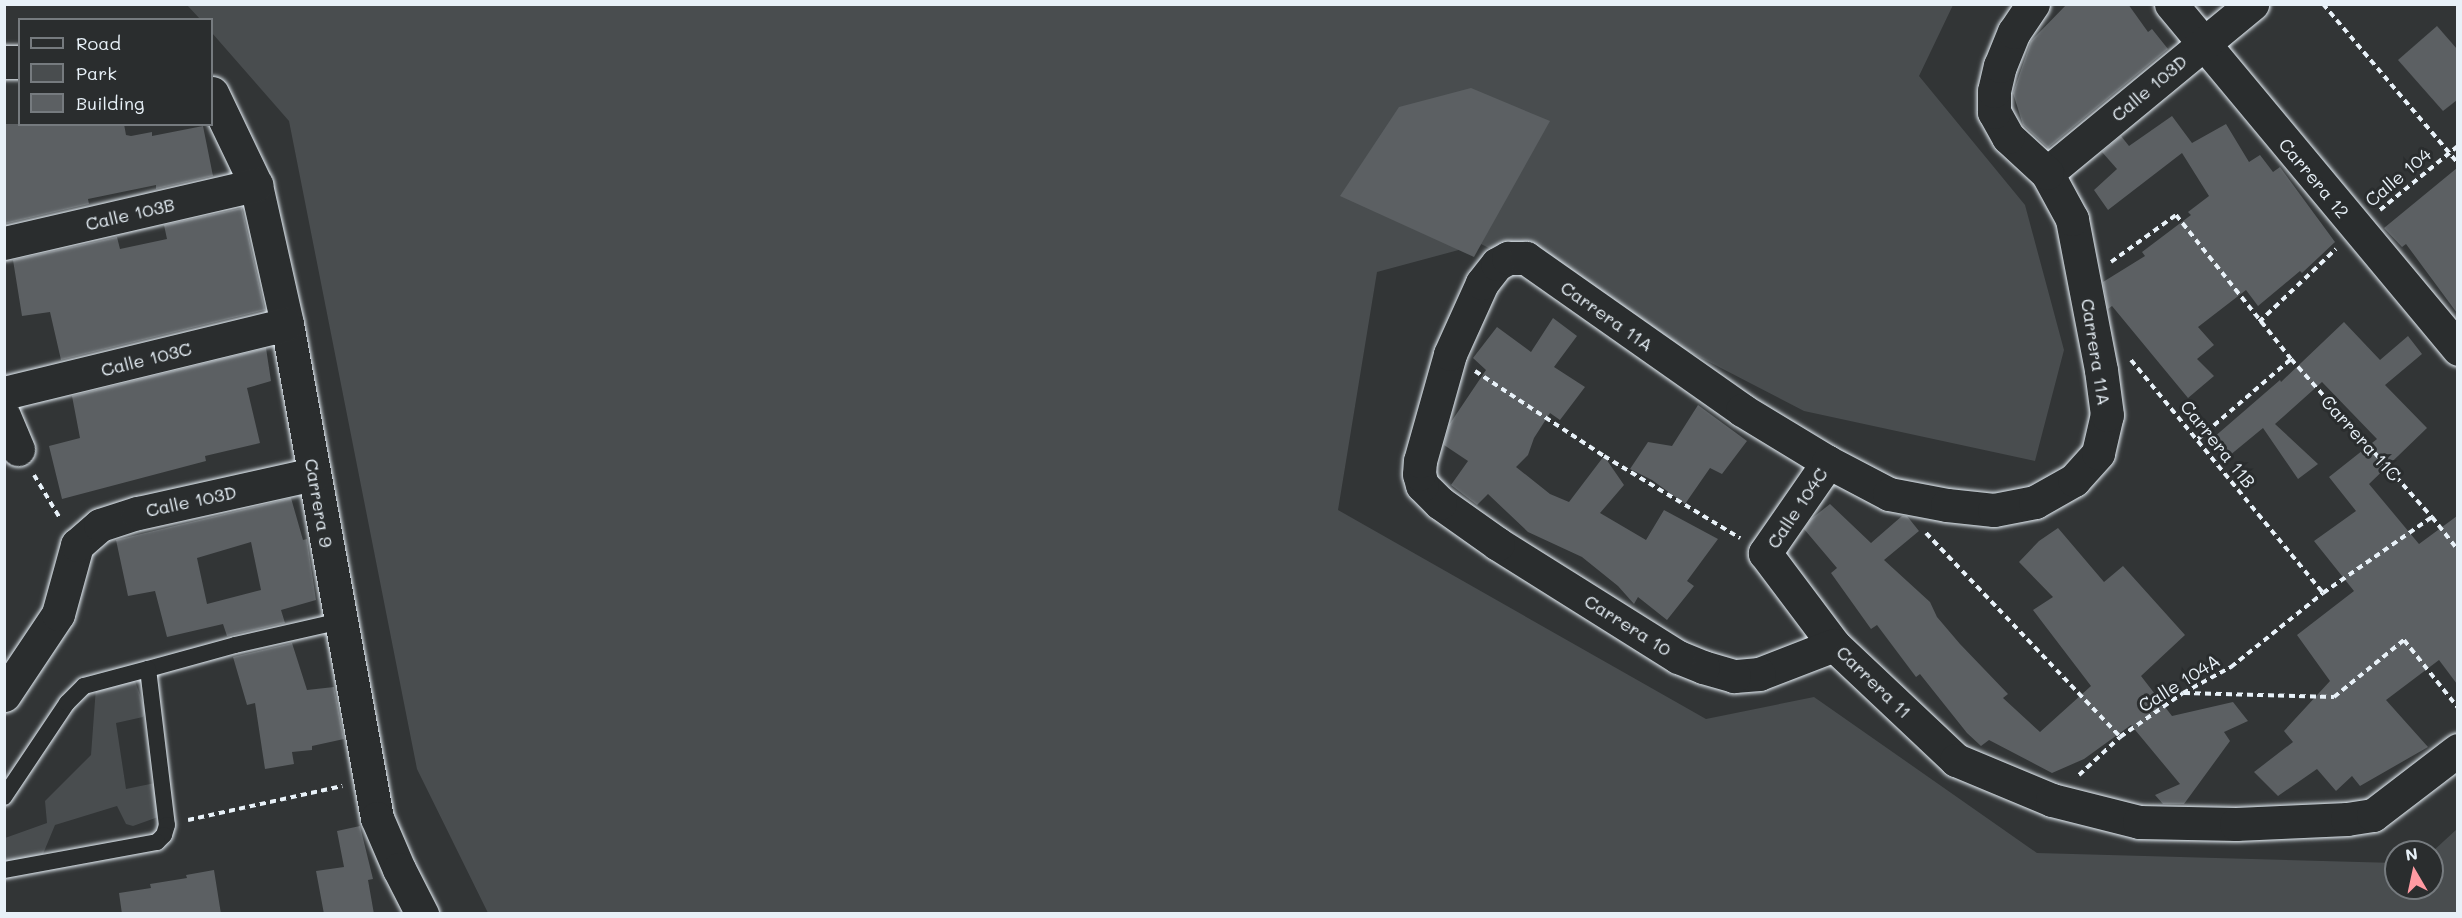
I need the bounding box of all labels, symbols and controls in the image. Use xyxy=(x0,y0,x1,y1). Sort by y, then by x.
legend xyxy=(18,18,213,126)
text: Road xyxy=(76,31,121,55)
street label: Calle 103D xyxy=(2107,50,2191,126)
text: Park xyxy=(76,61,117,85)
text: Building xyxy=(76,91,144,115)
street label: Carrera 12 xyxy=(2274,134,2354,222)
street label: Calle 104 xyxy=(2361,143,2435,211)
street label: Calle 103B xyxy=(83,193,177,235)
street label: Carrera 11A xyxy=(1557,276,1657,356)
street label: Carrera 11A xyxy=(2077,297,2115,407)
street label: Calle 103C xyxy=(98,337,194,381)
street label: Carrera 11C xyxy=(2317,391,2405,485)
street label: Carrera 11B xyxy=(2176,396,2260,492)
street label: Carrera 9 xyxy=(301,457,337,549)
street label: Calle 104C xyxy=(1762,464,1832,552)
street label: Calle 103D xyxy=(144,481,238,521)
street label: Carrera 10 xyxy=(1581,590,1675,660)
street label: Carrera 11 xyxy=(1832,641,1916,723)
street label: Calle 104A xyxy=(2134,649,2224,717)
north arrow xyxy=(2384,840,2444,900)
text: N xyxy=(2404,842,2419,865)

